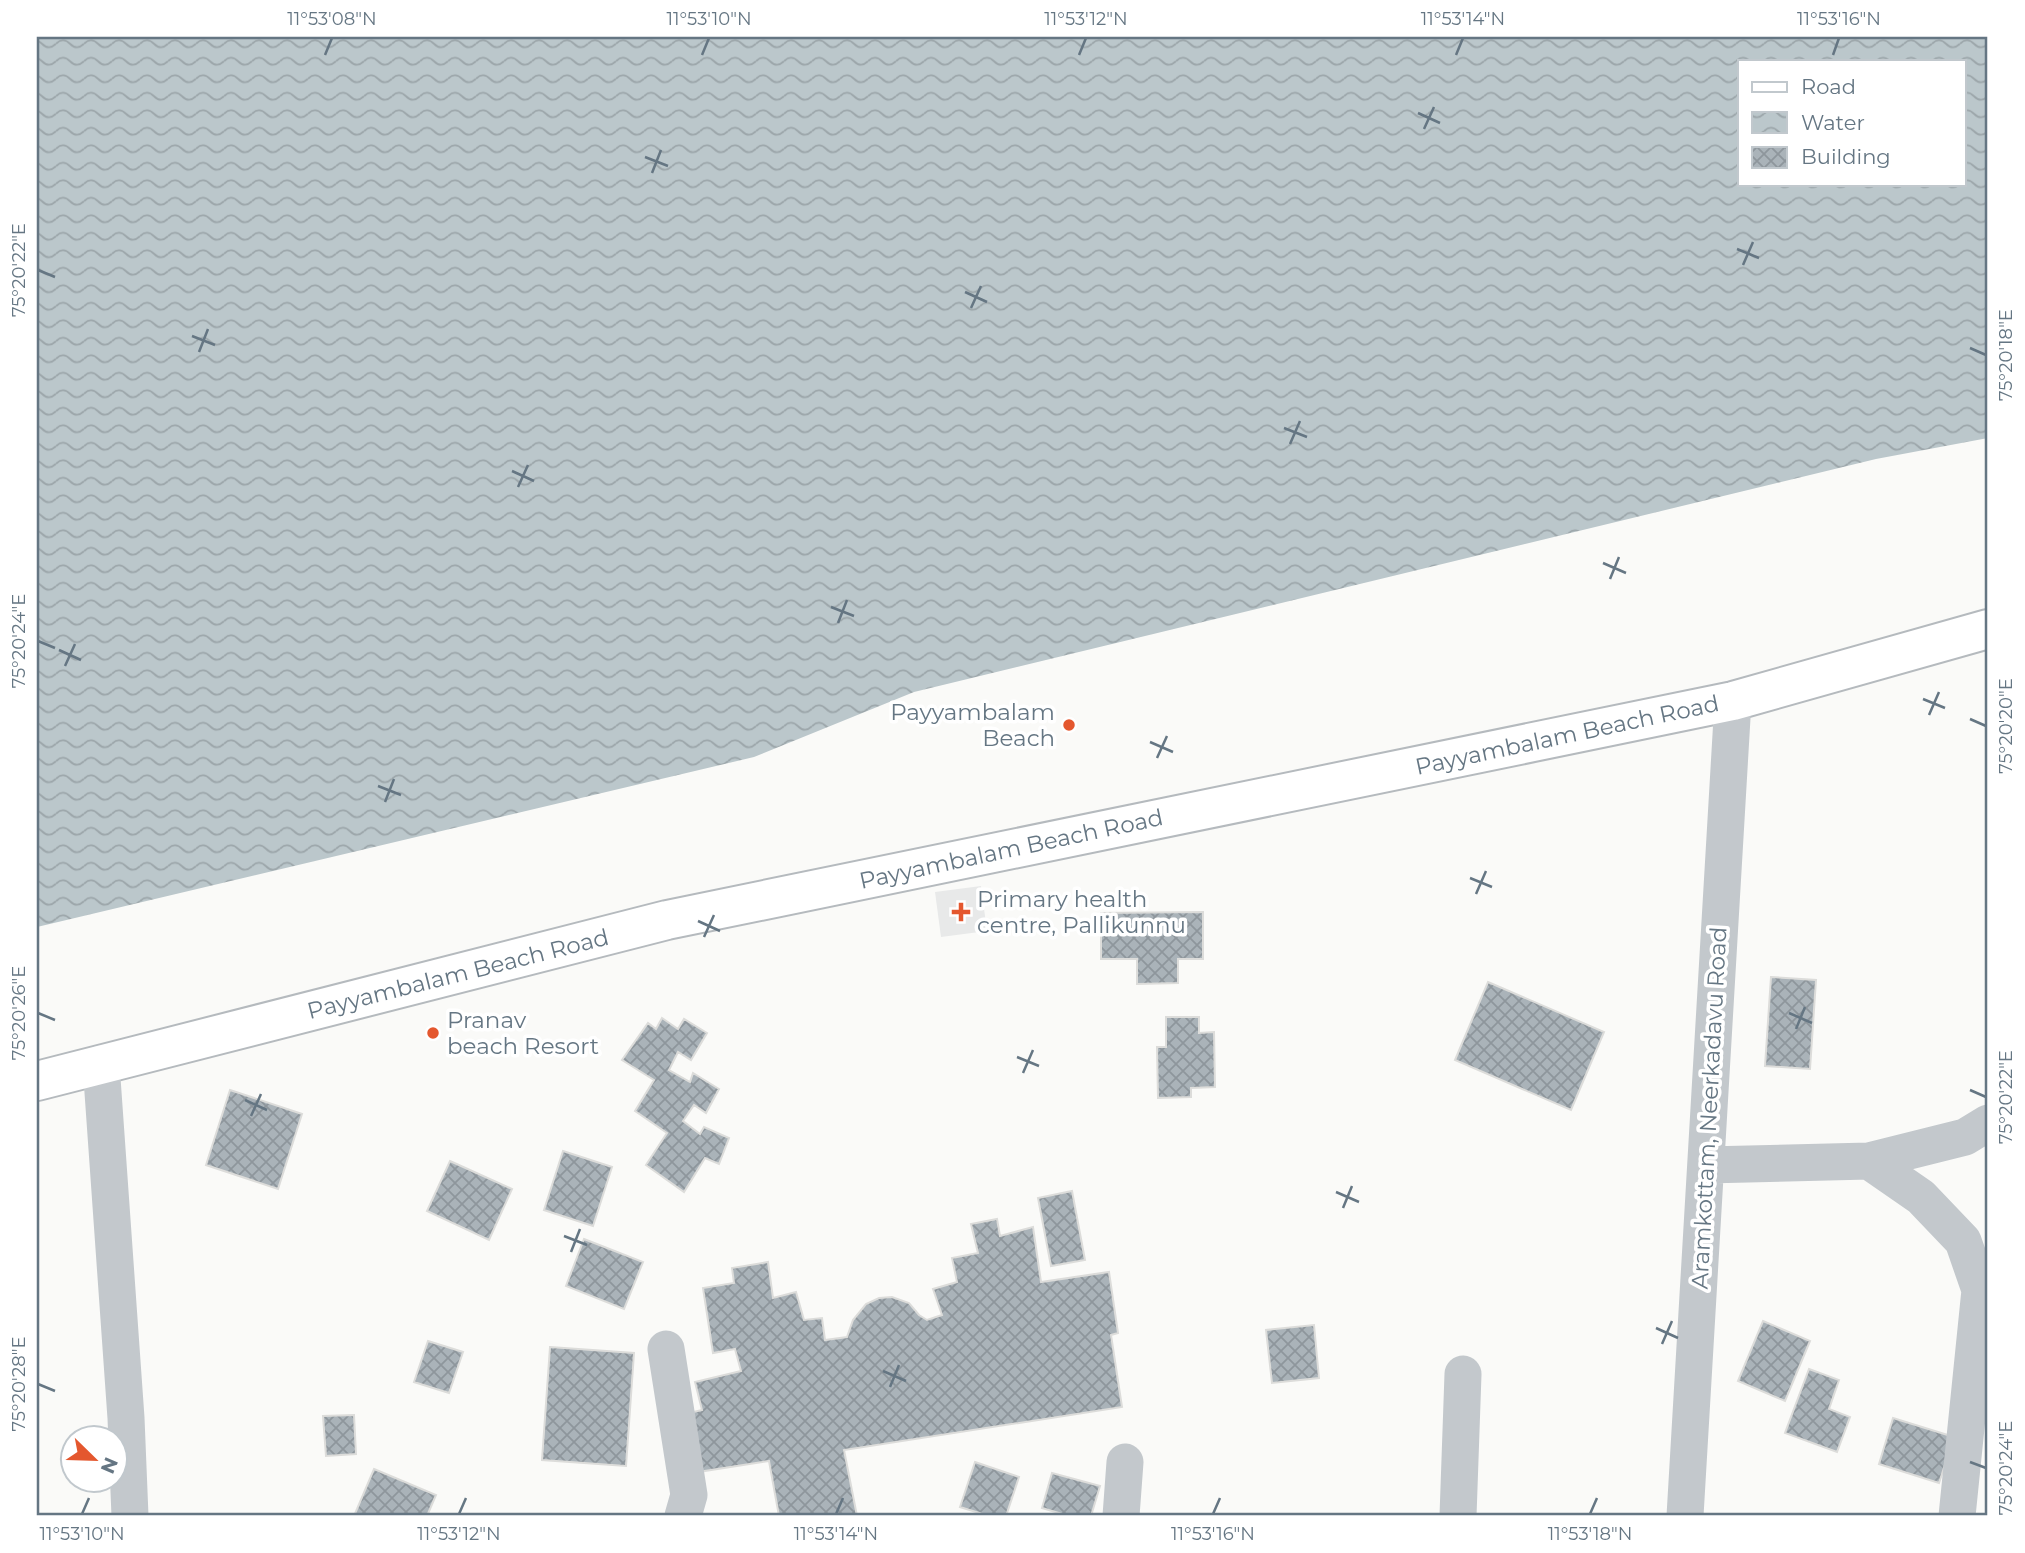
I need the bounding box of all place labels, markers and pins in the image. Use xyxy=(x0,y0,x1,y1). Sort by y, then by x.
place label: Payyambalam Beach xyxy=(890,698,1055,752)
marker: Payyambalam Beach xyxy=(1061,717,1077,733)
place label: Primary health centre, Pallikunnu xyxy=(977,885,1186,939)
marker: Primary health centre, Pallikunnu xyxy=(951,902,971,922)
place label: Pranav beach Resort xyxy=(447,1006,599,1060)
marker: Pranav beach Resort xyxy=(425,1025,441,1041)

